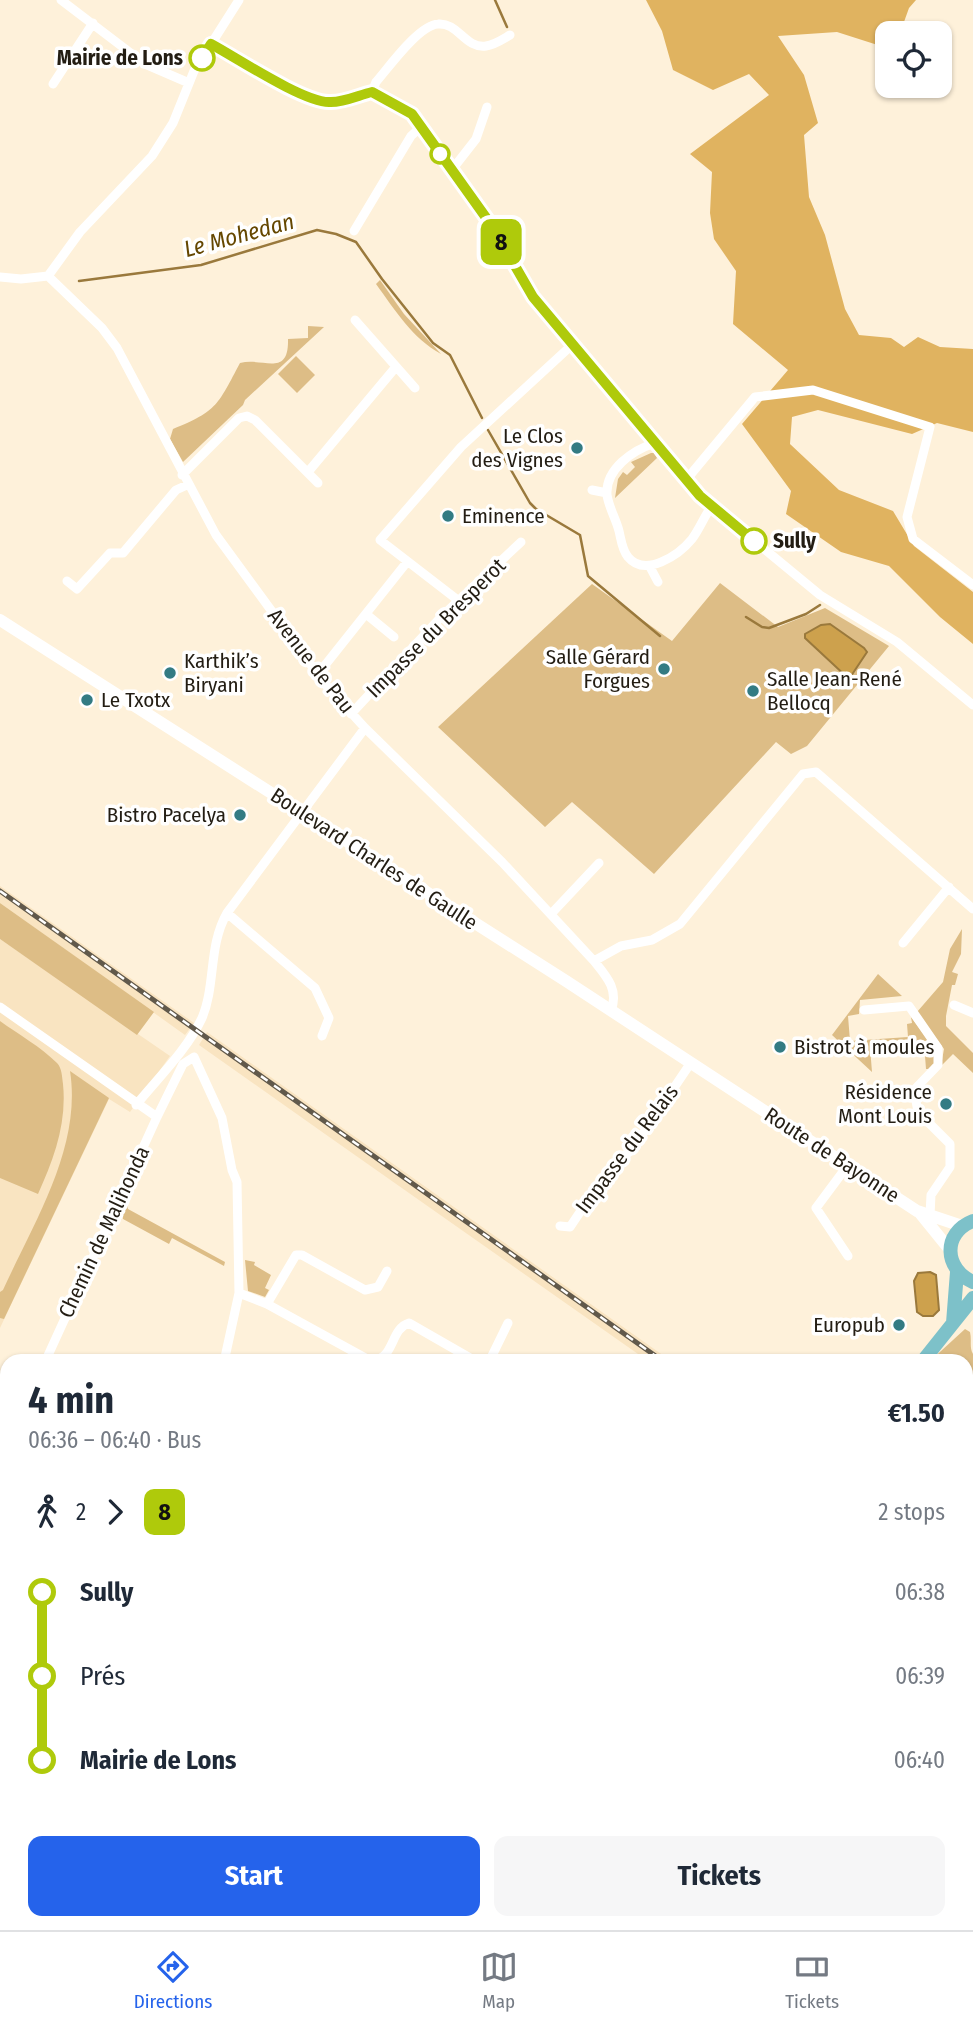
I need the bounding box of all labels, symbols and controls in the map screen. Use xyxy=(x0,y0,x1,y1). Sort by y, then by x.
map controls xyxy=(875,21,952,98)
button: locate xyxy=(875,21,952,98)
place label: Mairie de Lons xyxy=(57,45,183,71)
marker: Mairie de Lons xyxy=(189,45,215,71)
unlabelled marker xyxy=(430,144,450,164)
water label: Le Mohedan xyxy=(181,207,297,263)
line badge: 8 xyxy=(478,219,524,265)
text: 8 xyxy=(495,228,507,256)
place label: Le Clos des Vignes xyxy=(471,423,563,473)
marker: Le Clos des Vignes xyxy=(569,440,585,456)
place label: Eminence xyxy=(462,503,545,529)
marker: Eminence xyxy=(440,508,456,524)
marker: Sully xyxy=(741,528,767,554)
place label: Sully xyxy=(773,528,817,554)
street label: Impasse du Bresperot xyxy=(361,553,511,703)
street label: Avenue de Pau xyxy=(262,603,360,719)
place label: Salle Gérard Forgues xyxy=(546,644,650,694)
place label: Karthik’s Biryani xyxy=(184,648,259,698)
marker: Salle Gérard Forgues xyxy=(656,661,672,677)
marker: Karthik’s Biryani xyxy=(162,665,178,681)
place label: Salle Jean-René Bellocq xyxy=(767,666,902,716)
marker: Salle Jean-René Bellocq xyxy=(745,683,761,699)
place label: Le Txotx xyxy=(101,687,171,713)
marker: Le Txotx xyxy=(79,692,95,708)
street label: Boulevard Charles de Gaulle xyxy=(266,782,482,936)
place label: Bistro Pacelya xyxy=(107,802,226,828)
marker: Bistro Pacelya xyxy=(232,807,248,823)
place label: Bistrot à moules xyxy=(794,1034,934,1060)
marker: Bistrot à moules xyxy=(772,1039,788,1055)
street label: Impasse du Relais xyxy=(570,1079,684,1219)
place label: Résidence Mont Louis xyxy=(838,1079,932,1129)
marker: Résidence Mont Louis xyxy=(938,1096,954,1112)
street label: Route de Bayonne xyxy=(760,1102,904,1208)
street label: Chemin de Malihonda xyxy=(53,1142,155,1322)
place label: Europub xyxy=(813,1312,885,1338)
marker: Europub xyxy=(891,1317,907,1333)
text: 4 min xyxy=(28,1377,114,1423)
text: €1.50 xyxy=(888,1398,945,1429)
text: 06:36 – 06:40 · Bus xyxy=(28,1426,201,1454)
icon: walk xyxy=(28,1493,66,1531)
icon: forward xyxy=(96,1493,134,1531)
text: 2 xyxy=(76,1498,86,1526)
text: 8 xyxy=(158,1498,171,1526)
text: 2 stops xyxy=(878,1498,945,1526)
text: Sully xyxy=(80,1577,133,1608)
text: 06:38 xyxy=(895,1578,945,1606)
text: Prés xyxy=(80,1661,125,1692)
text: 06:39 xyxy=(895,1662,945,1690)
text: Mairie de Lons xyxy=(80,1745,236,1776)
text: 06:40 xyxy=(894,1746,945,1774)
button: Start xyxy=(28,1836,480,1916)
button: Tickets xyxy=(494,1836,945,1916)
tab: Directions xyxy=(134,1948,212,2013)
tab: Map xyxy=(480,1948,518,2013)
tab: Tickets xyxy=(785,1948,839,2013)

